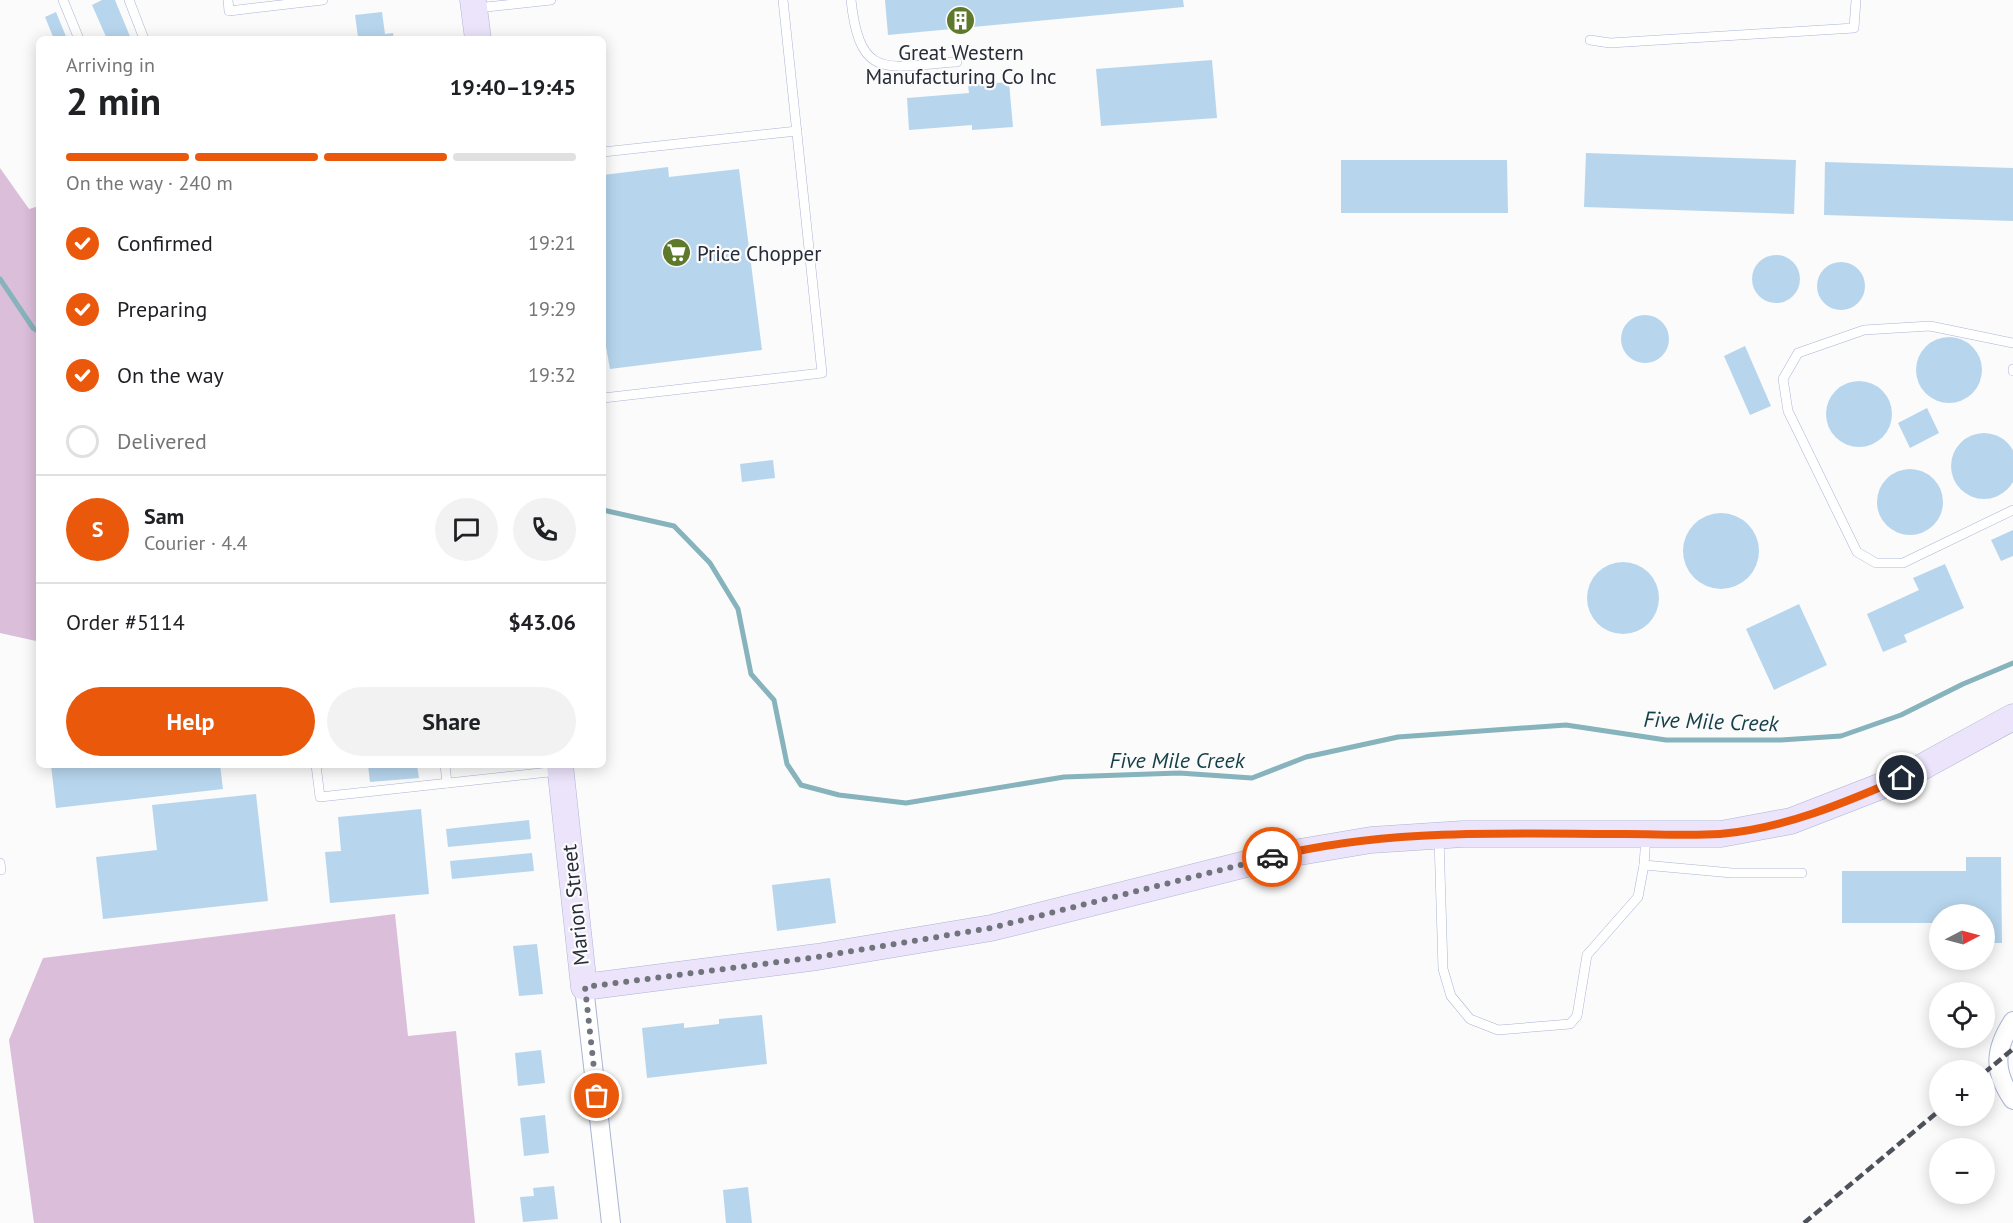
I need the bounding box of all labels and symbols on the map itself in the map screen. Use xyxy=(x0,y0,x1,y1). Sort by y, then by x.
building icon: Great Western Manufacturing Co Inc xyxy=(945,5,977,37)
place label: Great Western Manufacturing Co Inc xyxy=(865,39,1057,90)
supermarket icon: Price Chopper xyxy=(660,237,692,269)
place label: Price Chopper xyxy=(697,240,821,267)
water label: Five Mile Creek xyxy=(1643,705,1780,737)
water label: Five Mile Creek xyxy=(1109,746,1246,774)
pin xyxy=(1876,752,1927,803)
courier xyxy=(1242,827,1302,887)
street label: Marion Street xyxy=(555,843,595,967)
north arrow xyxy=(1929,904,1995,970)
pin xyxy=(571,1070,622,1121)

